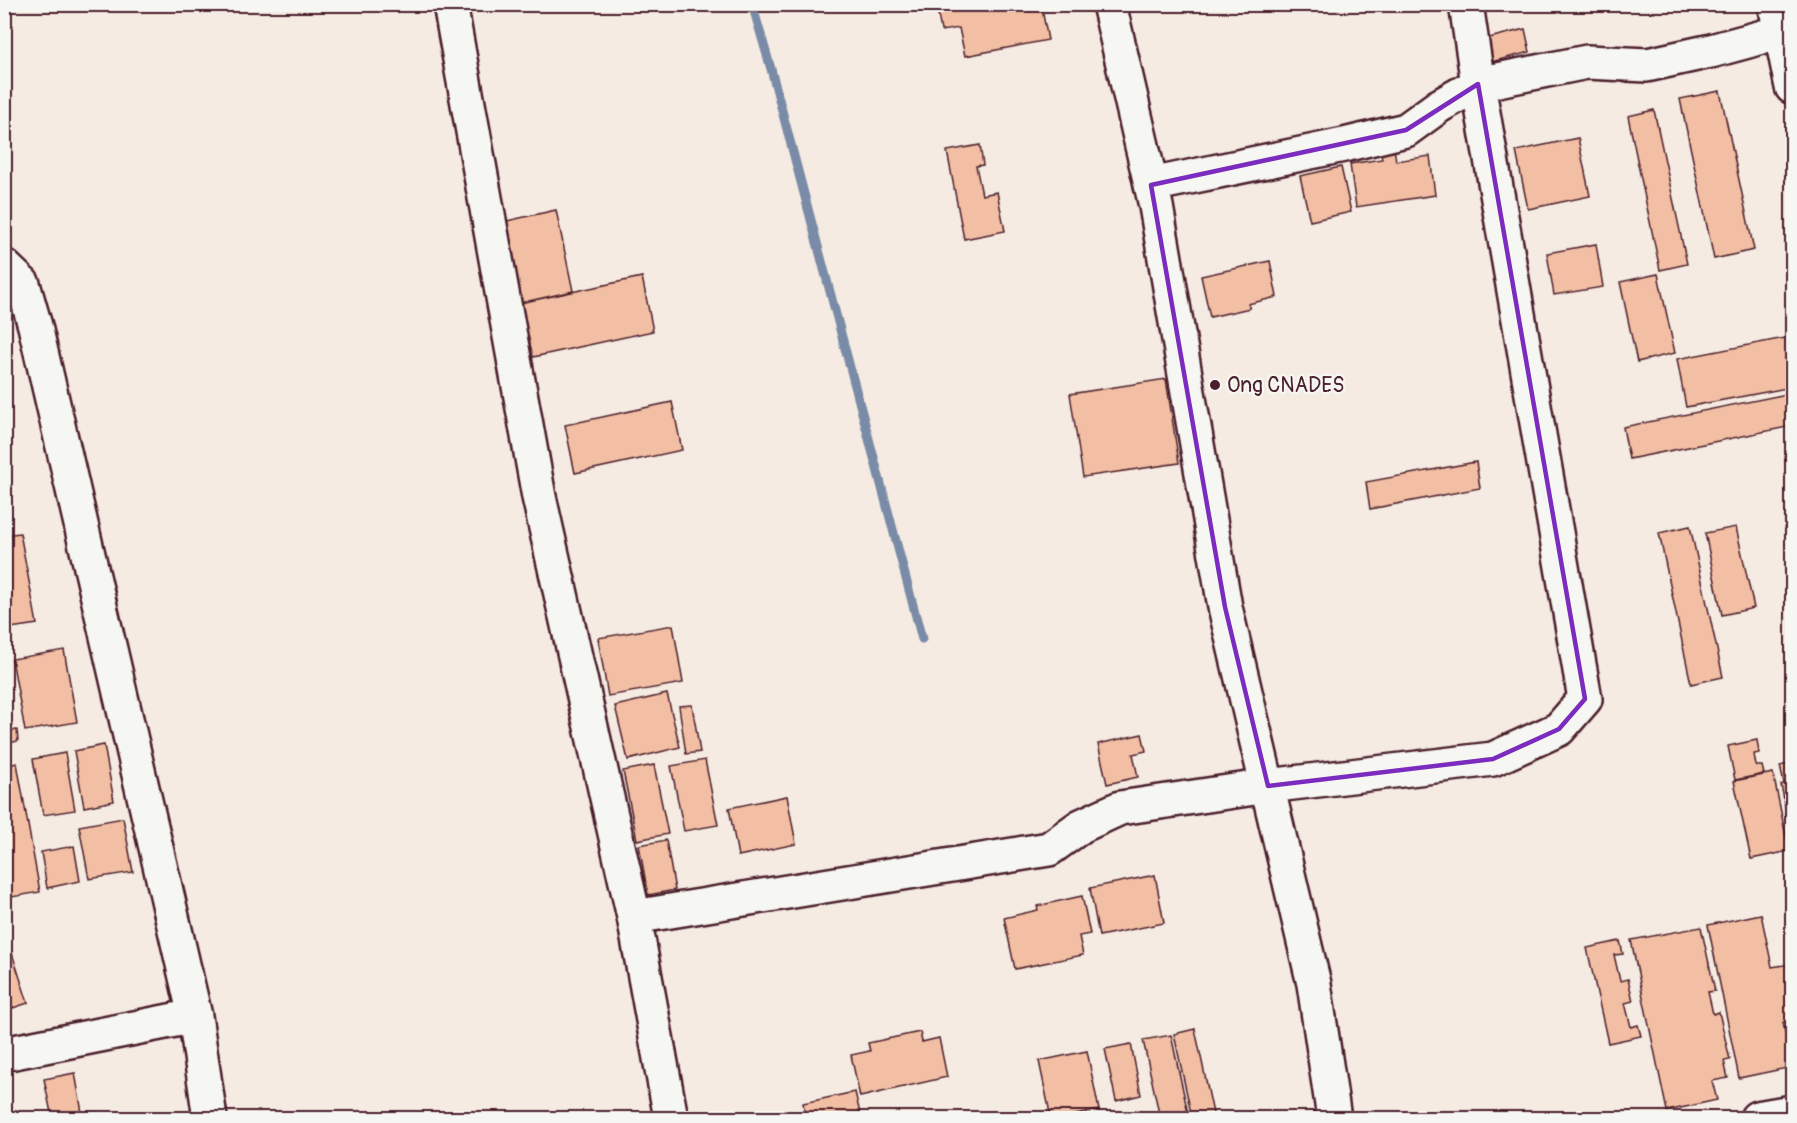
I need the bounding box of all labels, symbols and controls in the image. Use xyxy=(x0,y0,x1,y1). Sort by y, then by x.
place label: Ong CNADES xyxy=(1227,372,1344,399)
marker: Ong CNADES xyxy=(1208,378,1222,392)

